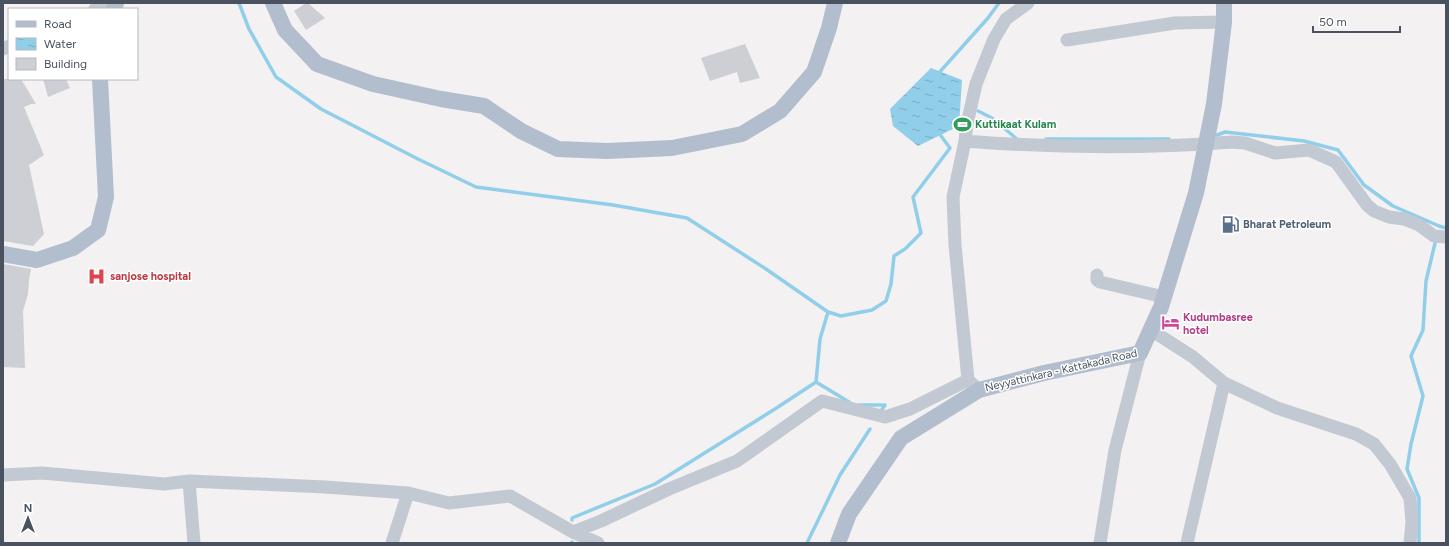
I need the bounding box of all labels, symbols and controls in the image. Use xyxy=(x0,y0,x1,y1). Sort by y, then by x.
legend xyxy=(8,8,138,80)
scale bar xyxy=(1313,8,1400,34)
text: 50 m xyxy=(1319,15,1347,29)
text: Road xyxy=(44,17,72,31)
text: Water xyxy=(44,37,76,51)
text: Building xyxy=(44,57,87,71)
sports icon: Kuttikaat Kulam xyxy=(952,114,972,134)
place label: Kuttikaat Kulam xyxy=(975,118,1057,131)
fuel station icon: Bharat Petroleum xyxy=(1220,214,1240,234)
place label: Bharat Petroleum xyxy=(1243,218,1332,231)
hospital icon: sanjose hospital xyxy=(87,266,107,286)
place label: sanjose hospital xyxy=(110,270,191,283)
place label: Kudumbasree hotel xyxy=(1183,311,1253,337)
hotel icon: Kudumbasree hotel xyxy=(1160,313,1180,333)
street label: Neyyattinkara - Kattakada Road xyxy=(984,347,1138,394)
north arrow xyxy=(8,498,48,538)
text: N xyxy=(24,502,32,515)

